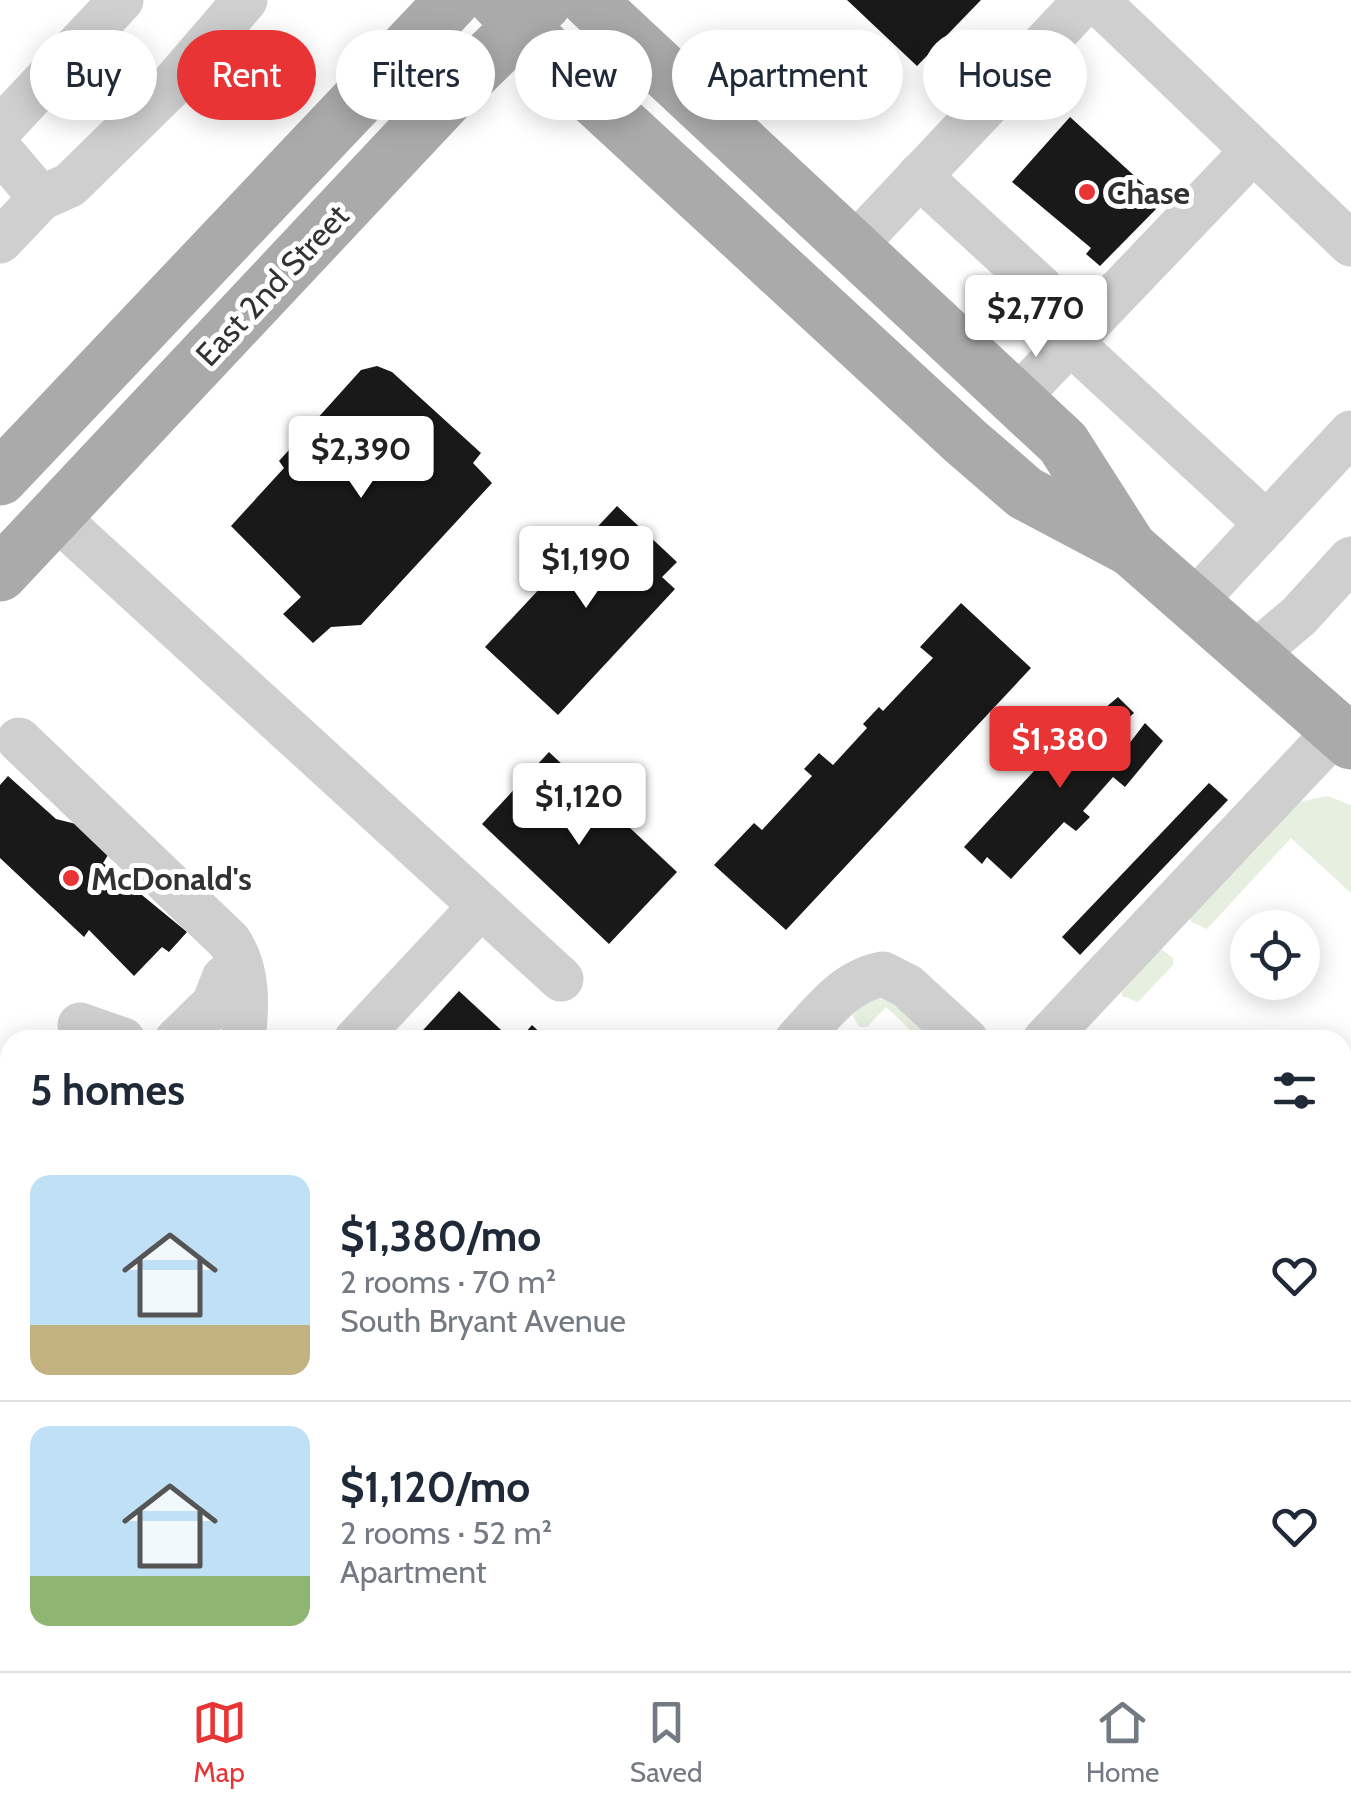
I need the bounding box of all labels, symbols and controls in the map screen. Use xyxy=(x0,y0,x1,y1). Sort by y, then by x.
chip: Buy xyxy=(30,30,157,120)
chip: Rent xyxy=(177,30,316,120)
chip: Filters xyxy=(336,30,495,120)
chip: New xyxy=(515,30,652,120)
chip: Apartment xyxy=(672,30,903,120)
chip: House xyxy=(923,30,1087,120)
place label: Chase xyxy=(1107,173,1190,212)
marker: Chase xyxy=(1076,181,1098,203)
street label: East 2nd Street xyxy=(187,196,357,374)
pin: $2,770 xyxy=(955,275,1117,360)
text: $2,770 xyxy=(987,288,1085,327)
pin: $2,390 xyxy=(280,416,442,501)
text: $2,390 xyxy=(311,429,411,468)
pin: $1,190 xyxy=(505,526,667,611)
text: $1,190 xyxy=(541,539,631,578)
pin: $1,380 xyxy=(979,706,1141,791)
text: $1,380 xyxy=(1012,719,1108,758)
pin: $1,120 xyxy=(498,763,660,848)
text: $1,120 xyxy=(535,776,623,815)
place label: McDonald's xyxy=(91,859,252,898)
marker: McDonald's xyxy=(60,867,82,889)
map controls xyxy=(1230,910,1320,1000)
button: locate xyxy=(1230,910,1320,1000)
icon: filters xyxy=(1267,1063,1322,1118)
text: 5 homes xyxy=(30,1064,185,1116)
text: $1,380/mo xyxy=(340,1210,541,1262)
icon: home xyxy=(110,1215,230,1335)
icon: heart xyxy=(1267,1248,1322,1303)
text: 2 rooms · 70 m² xyxy=(340,1262,556,1301)
text: South Bryant Avenue xyxy=(340,1301,626,1340)
text: $1,120/mo xyxy=(340,1461,530,1513)
icon: home xyxy=(110,1466,230,1586)
icon: heart xyxy=(1267,1499,1322,1554)
text: 2 rooms · 52 m² xyxy=(340,1513,552,1552)
text: Apartment xyxy=(340,1552,487,1591)
tab: Map xyxy=(192,1695,247,1789)
tab: Saved xyxy=(630,1695,703,1789)
tab: Home xyxy=(1086,1695,1159,1789)

